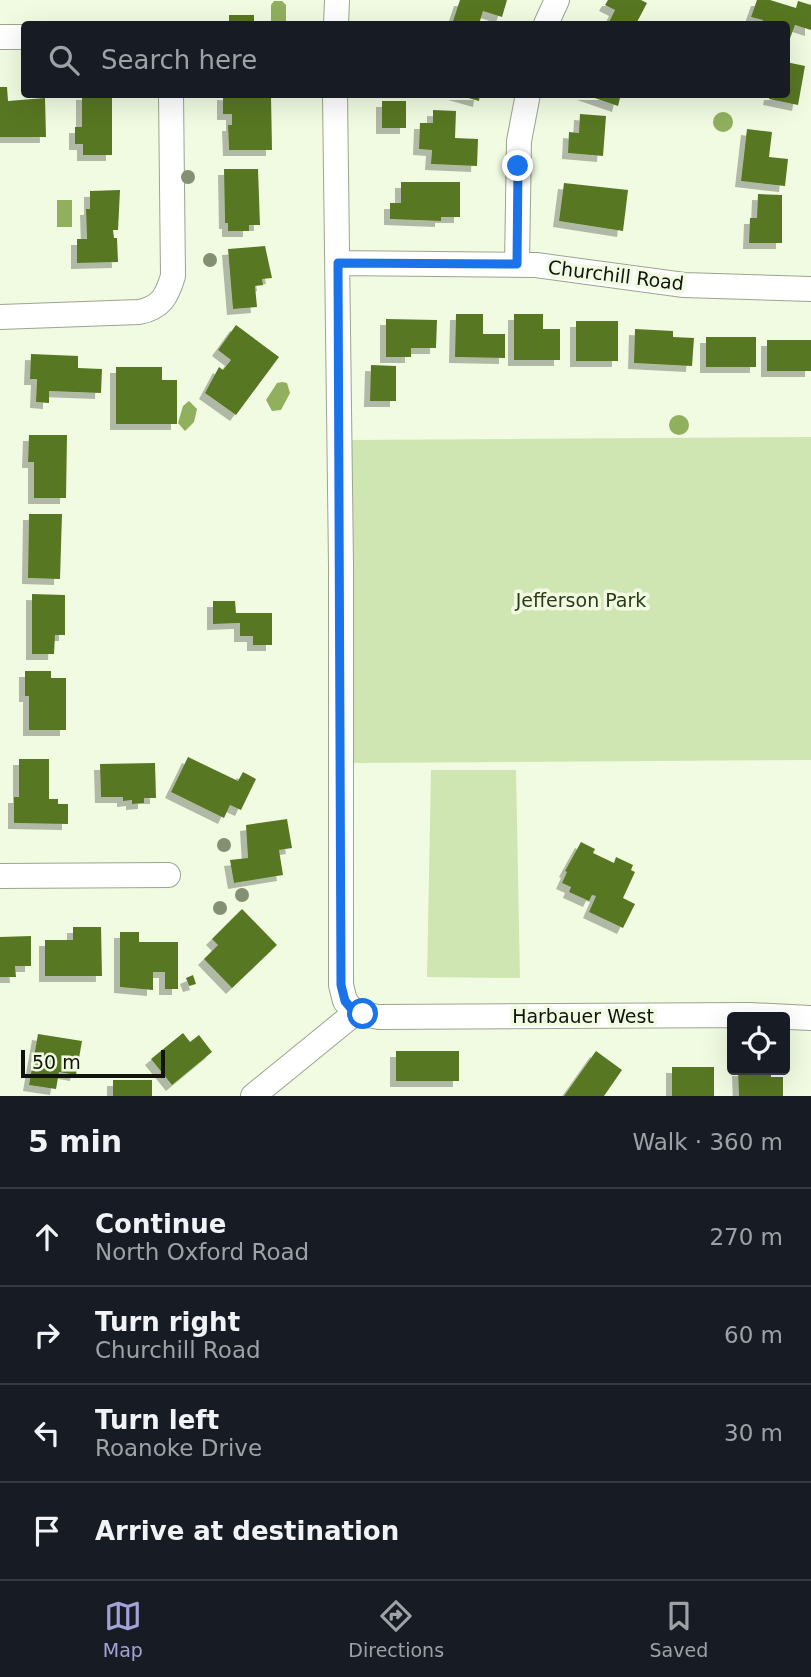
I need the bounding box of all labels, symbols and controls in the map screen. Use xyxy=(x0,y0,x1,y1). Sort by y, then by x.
search box xyxy=(21,21,790,98)
icon: search xyxy=(45,41,83,79)
text: Search here xyxy=(101,45,257,75)
route end xyxy=(502,150,533,181)
street label: Churchill Road xyxy=(547,256,685,294)
park label: Jefferson Park xyxy=(515,589,646,611)
route start xyxy=(347,998,378,1029)
street label: Harbauer West xyxy=(512,1005,654,1027)
map controls xyxy=(727,1012,790,1075)
button: locate xyxy=(727,1012,790,1075)
scale bar xyxy=(21,1047,164,1079)
text: 50 m xyxy=(32,1051,81,1073)
text: 5 min xyxy=(28,1124,122,1159)
text: Walk · 360 m xyxy=(632,1129,783,1155)
text: Continue xyxy=(95,1209,226,1239)
icon: ahead xyxy=(28,1218,66,1256)
text: 270 m xyxy=(709,1224,783,1250)
text: North Oxford Road xyxy=(95,1239,309,1265)
text: Turn right xyxy=(95,1307,240,1337)
icon: right xyxy=(28,1316,66,1354)
text: 60 m xyxy=(724,1322,783,1348)
text: Churchill Road xyxy=(95,1337,261,1363)
text: Turn left xyxy=(95,1405,219,1435)
icon: left xyxy=(28,1414,66,1452)
text: 30 m xyxy=(724,1420,783,1446)
text: Roanoke Drive xyxy=(95,1435,262,1461)
icon: arrive xyxy=(28,1512,66,1550)
text: Arrive at destination xyxy=(95,1516,399,1546)
tab: Map xyxy=(103,1597,143,1661)
tab: Directions xyxy=(348,1597,444,1661)
tab: Saved xyxy=(650,1597,708,1661)

